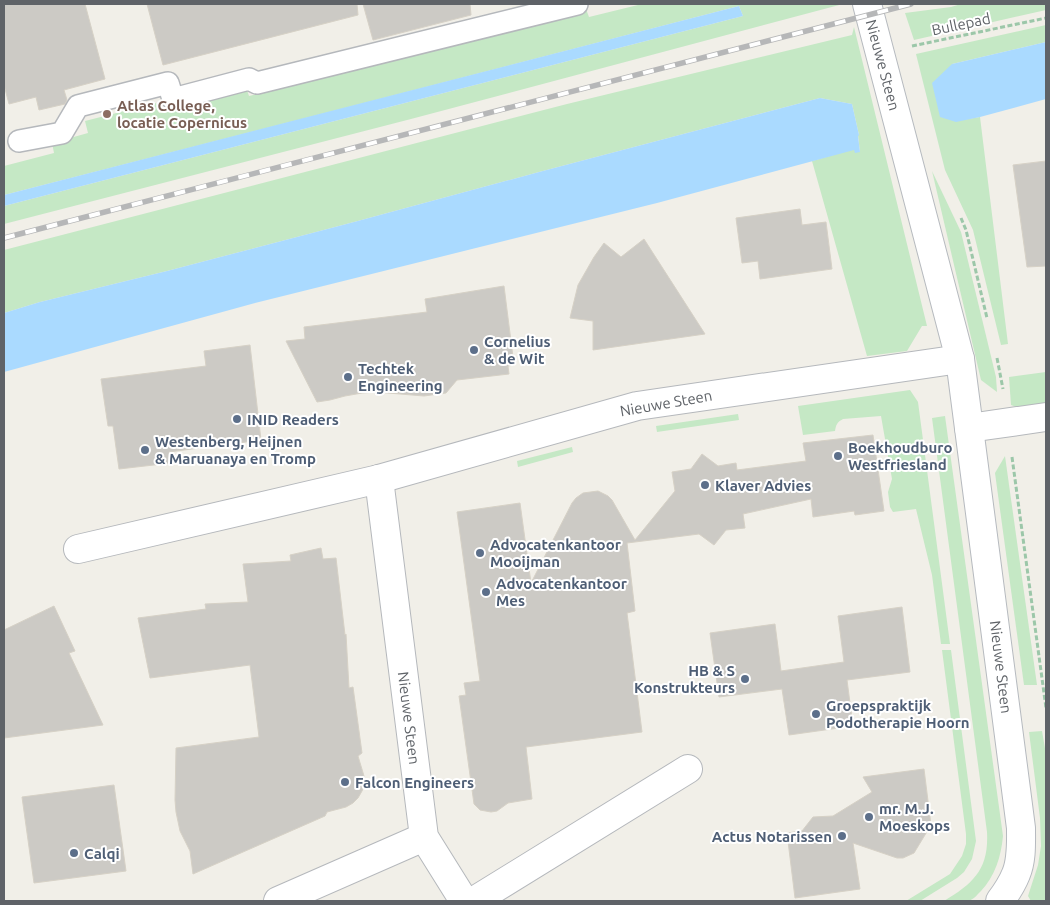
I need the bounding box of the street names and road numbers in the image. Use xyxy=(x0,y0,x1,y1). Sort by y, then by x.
street label: Bullepad xyxy=(930,10,992,38)
street label: Nieuwe Steen xyxy=(863,18,903,112)
street label: Nieuwe Steen xyxy=(619,387,713,419)
street label: Nieuwe Steen xyxy=(987,620,1015,714)
street label: Nieuwe Steen xyxy=(395,671,423,765)

